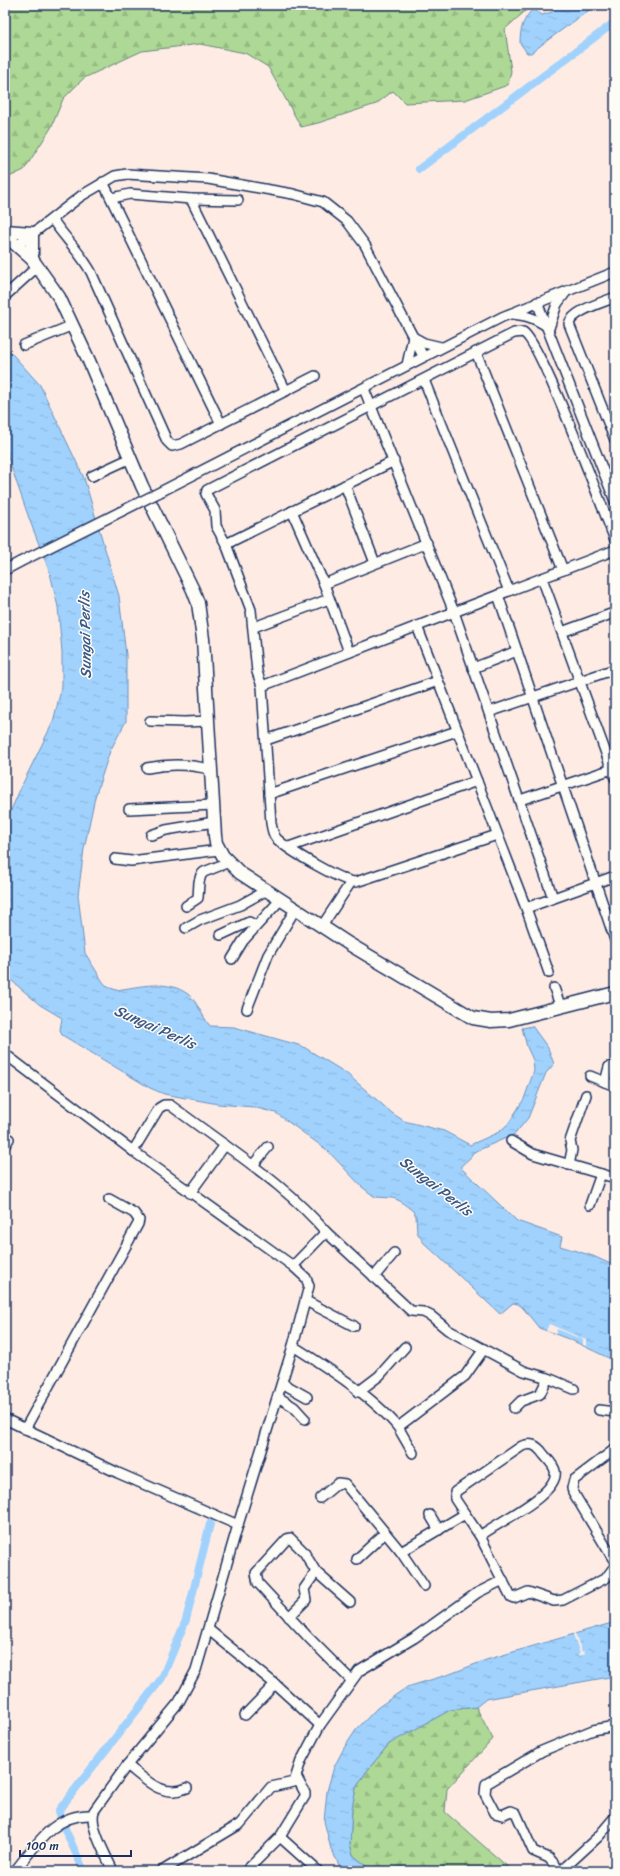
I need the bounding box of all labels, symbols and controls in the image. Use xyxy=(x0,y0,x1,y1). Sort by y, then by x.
water label: Sungai Perlis xyxy=(71,589,99,679)
water label: Sungai Perlis xyxy=(110,997,202,1057)
water label: Sungai Perlis xyxy=(394,1149,480,1224)
scale bar xyxy=(20,1832,131,1858)
text: 100 m xyxy=(26,1835,59,1857)

